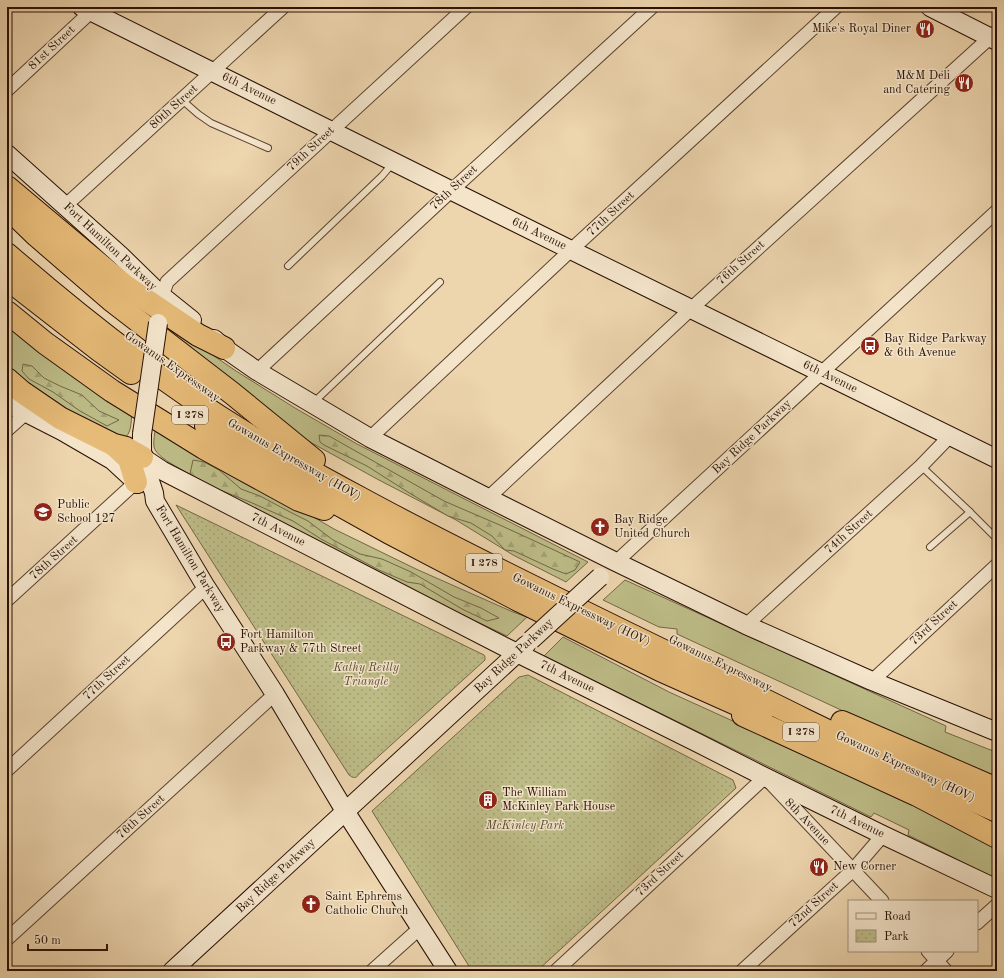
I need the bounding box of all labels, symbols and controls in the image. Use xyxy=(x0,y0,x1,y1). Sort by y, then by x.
restaurant icon: Mike's Royal Diner xyxy=(914,18,936,40)
place label: Mike's Royal Diner xyxy=(812,23,911,35)
street label: 81st Street xyxy=(27,24,77,72)
place label: M&M Deli and Catering xyxy=(883,70,951,96)
street label: 6th Avenue xyxy=(220,71,279,108)
restaurant icon: M&M Deli and Catering xyxy=(953,72,975,94)
street label: 80th Street xyxy=(148,83,200,131)
street label: 79th Street xyxy=(285,124,337,174)
street label: 78th Street xyxy=(428,163,480,213)
street label: 77th Street xyxy=(585,189,637,239)
street label: Fort Hamilton Parkway xyxy=(61,201,159,294)
street label: 6th Avenue xyxy=(510,216,569,253)
street label: 76th Street xyxy=(715,239,767,287)
street label: Gowanus Expressway xyxy=(122,330,222,405)
place label: Bay Ridge Parkway & 6th Avenue xyxy=(884,333,988,359)
bus stop icon: Bay Ridge Parkway & 6th Avenue xyxy=(859,335,881,357)
street label: 6th Avenue xyxy=(801,359,860,396)
street label: Bay Ridge Parkway xyxy=(710,397,794,476)
road number: I 278 xyxy=(172,406,208,424)
street label: Gowanus Expressway (HOV) xyxy=(225,416,363,503)
place label: Public School 127 xyxy=(57,499,116,525)
school or university icon: Public School 127 xyxy=(32,501,54,523)
street label: Fort Hamilton Parkway xyxy=(153,503,227,615)
street label: 74th Street xyxy=(823,508,875,556)
street label: 7th Avenue xyxy=(249,511,308,549)
place label: Bay Ridge United Church xyxy=(614,514,691,540)
church icon: Bay Ridge United Church xyxy=(589,516,611,538)
street label: 78th Street xyxy=(28,534,80,582)
road number: I 278 xyxy=(466,554,502,572)
street label: Gowanus Expressway (HOV) xyxy=(510,570,652,649)
street label: 73rd Street xyxy=(908,598,960,648)
street label: Bay Ridge Parkway xyxy=(472,616,556,695)
place label: Fort Hamilton Parkway & 77th Street xyxy=(240,629,362,655)
bus stop icon: Fort Hamilton Parkway & 77th Street xyxy=(215,631,237,653)
street label: Gowanus Expressway xyxy=(666,634,774,695)
street label: 77th Street xyxy=(81,653,133,703)
street label: 7th Avenue xyxy=(538,659,597,696)
park label: Kathy Reilly Triangle xyxy=(332,662,400,688)
road number: I 278 xyxy=(783,723,819,741)
street label: Gowanus Expressway (HOV) xyxy=(834,729,977,805)
place label: The William McKinley Park House xyxy=(502,787,616,813)
building icon: The William McKinley Park House xyxy=(477,789,499,811)
street label: 76th Street xyxy=(115,793,167,841)
street label: 8th Avenue xyxy=(782,797,832,848)
street label: 7th Avenue xyxy=(828,804,887,841)
park label: McKinley Park xyxy=(485,820,564,832)
street label: Bay Ridge Parkway xyxy=(234,836,318,915)
street label: 73rd Street xyxy=(634,849,686,899)
restaurant icon: New Corner xyxy=(808,856,830,878)
place label: New Corner xyxy=(833,861,896,873)
street label: 72nd Street xyxy=(787,880,841,930)
place label: Saint Ephrems Catholic Church xyxy=(325,891,409,917)
church icon: Saint Ephrems Catholic Church xyxy=(300,893,322,915)
legend xyxy=(848,900,978,952)
text: Road xyxy=(884,911,911,923)
scale bar xyxy=(28,926,107,952)
text: Park xyxy=(884,931,909,943)
text: 50 m xyxy=(34,934,61,947)

